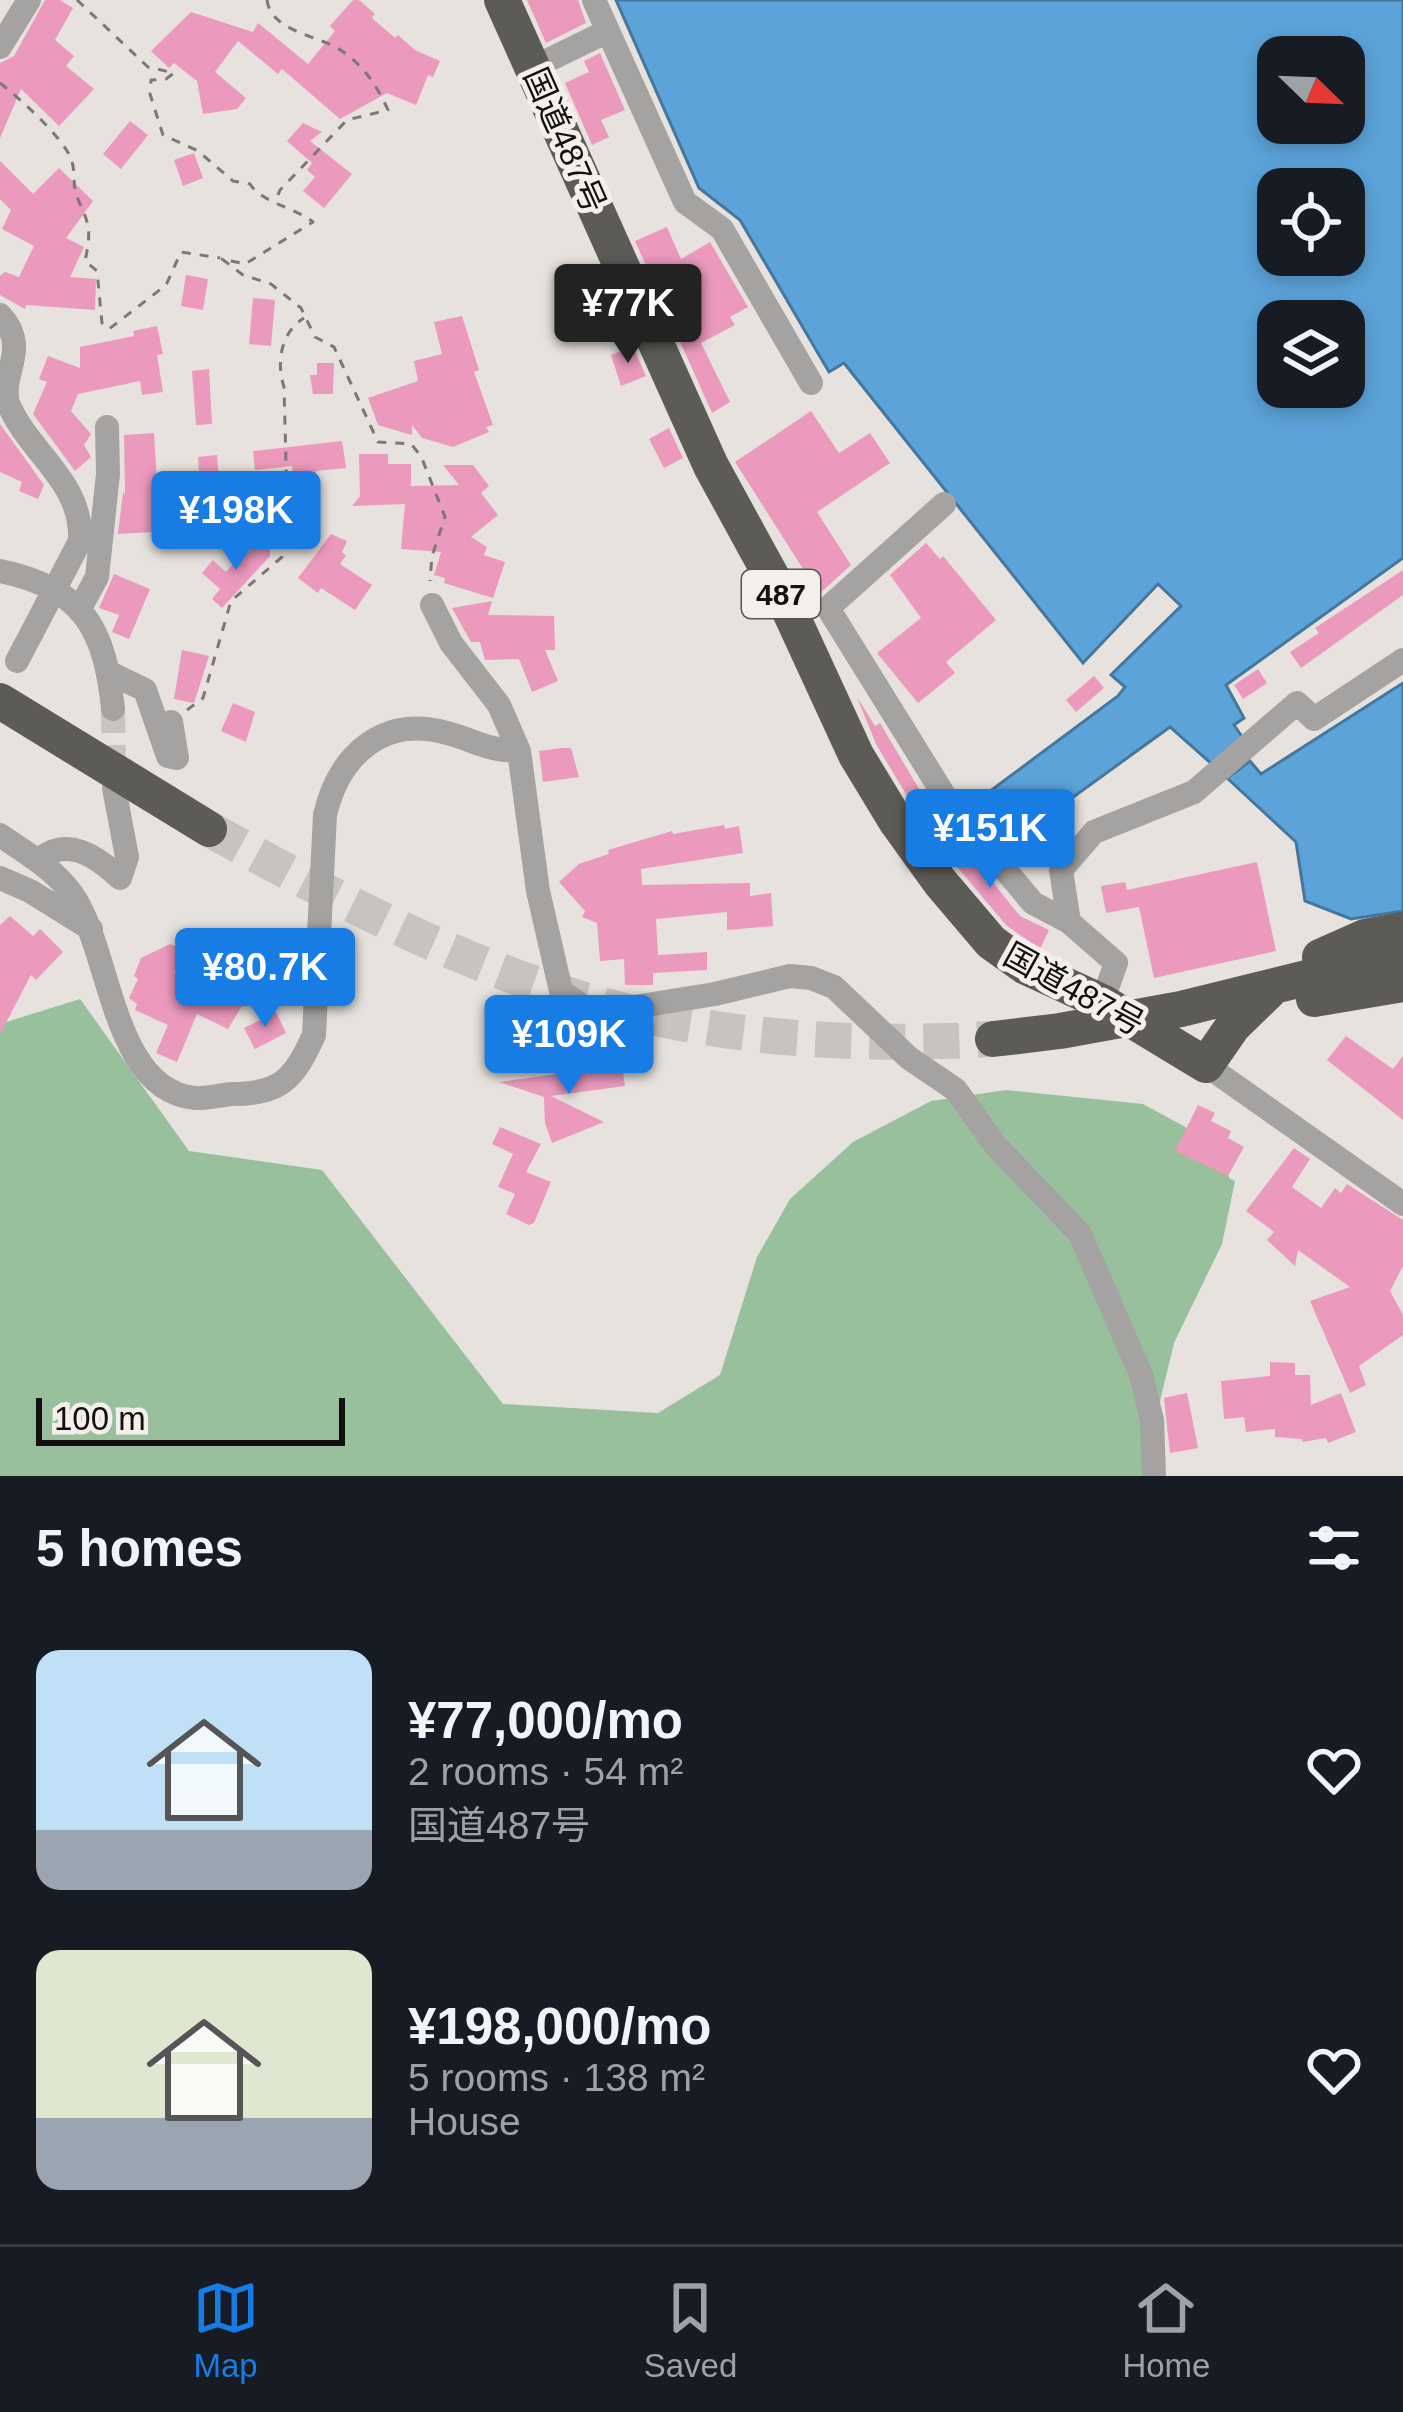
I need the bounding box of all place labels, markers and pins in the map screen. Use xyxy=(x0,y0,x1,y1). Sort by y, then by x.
pin: ¥77K xyxy=(557,264,699,366)
pin: ¥198K xyxy=(152,471,320,573)
pin: ¥151K xyxy=(906,789,1074,891)
pin: ¥80.7K xyxy=(167,928,363,1030)
pin: ¥109K xyxy=(485,995,653,1097)

